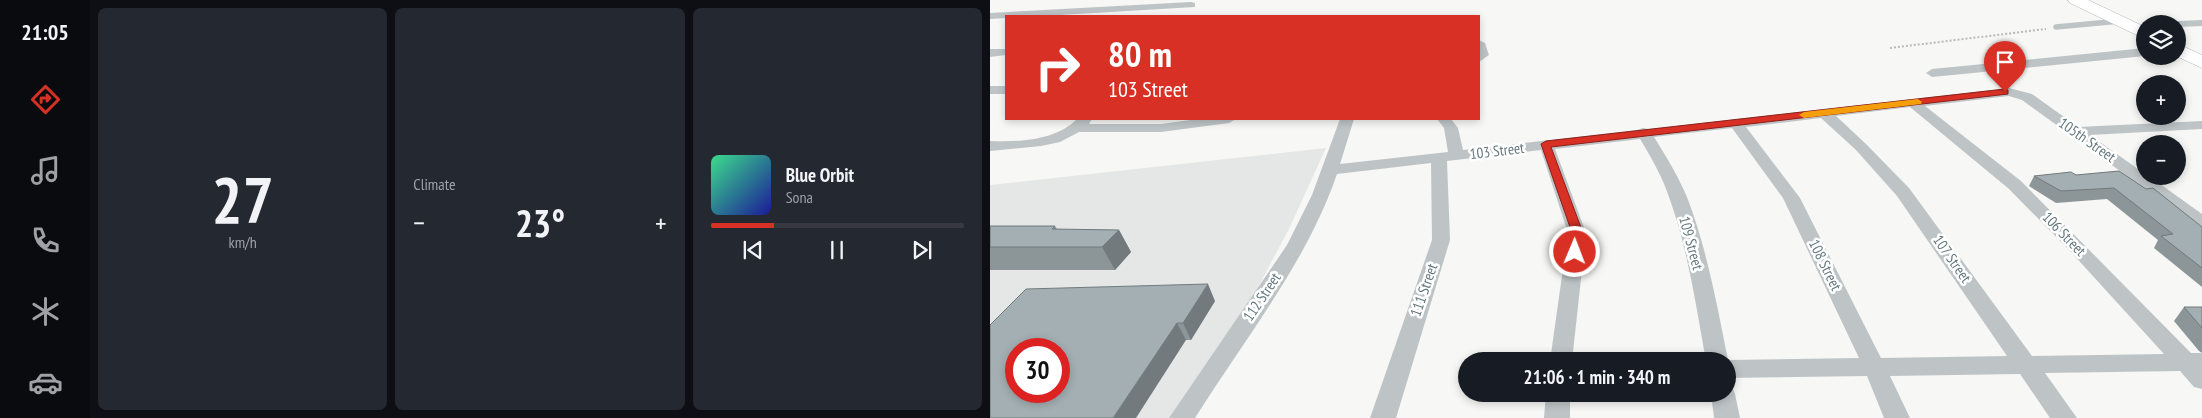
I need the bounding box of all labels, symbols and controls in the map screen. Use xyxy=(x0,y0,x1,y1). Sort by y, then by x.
map controls xyxy=(2136,15,2186,185)
button: layers xyxy=(2136,15,2186,65)
text: 21:05 xyxy=(21,18,69,46)
text: 80 m xyxy=(1108,31,1172,77)
icon: right xyxy=(1025,35,1090,100)
pin xyxy=(1984,41,2026,92)
icon: arrive xyxy=(1991,48,2019,76)
text: 103 Street xyxy=(1108,75,1188,103)
button: + xyxy=(2136,75,2186,125)
icon: directions xyxy=(28,82,63,117)
street label: 105th Street xyxy=(2055,113,2119,166)
button: − xyxy=(2136,135,2186,185)
street label: 103 Street xyxy=(1469,138,1525,163)
icon: music xyxy=(28,153,63,188)
text: 27 xyxy=(212,157,274,241)
text: Blue Orbit xyxy=(786,163,854,187)
text: Climate xyxy=(413,174,456,194)
text: Sona xyxy=(786,187,813,207)
text: 23° xyxy=(515,198,565,247)
text: − xyxy=(413,204,425,241)
text: + xyxy=(655,204,667,241)
street label: 106 Street xyxy=(2039,207,2090,260)
street label: 109 Street xyxy=(1675,214,1708,272)
icon: phone xyxy=(28,223,63,258)
position arrow xyxy=(1548,225,1600,277)
street label: 107 Street xyxy=(1929,231,1976,286)
text: km/h xyxy=(228,232,257,252)
icon: previous xyxy=(739,236,767,264)
icon: pause xyxy=(823,236,851,264)
icon: next xyxy=(908,236,936,264)
street label: 108 Street xyxy=(1805,236,1846,293)
street label: 111 Street xyxy=(1406,261,1441,319)
street label: 112 Street xyxy=(1238,269,1285,325)
icon: climate xyxy=(28,294,63,329)
speed limit sign: 30 xyxy=(1005,338,1070,403)
icon: car xyxy=(28,365,63,400)
text: 21:06 · 1 min · 340 m xyxy=(1524,365,1670,389)

